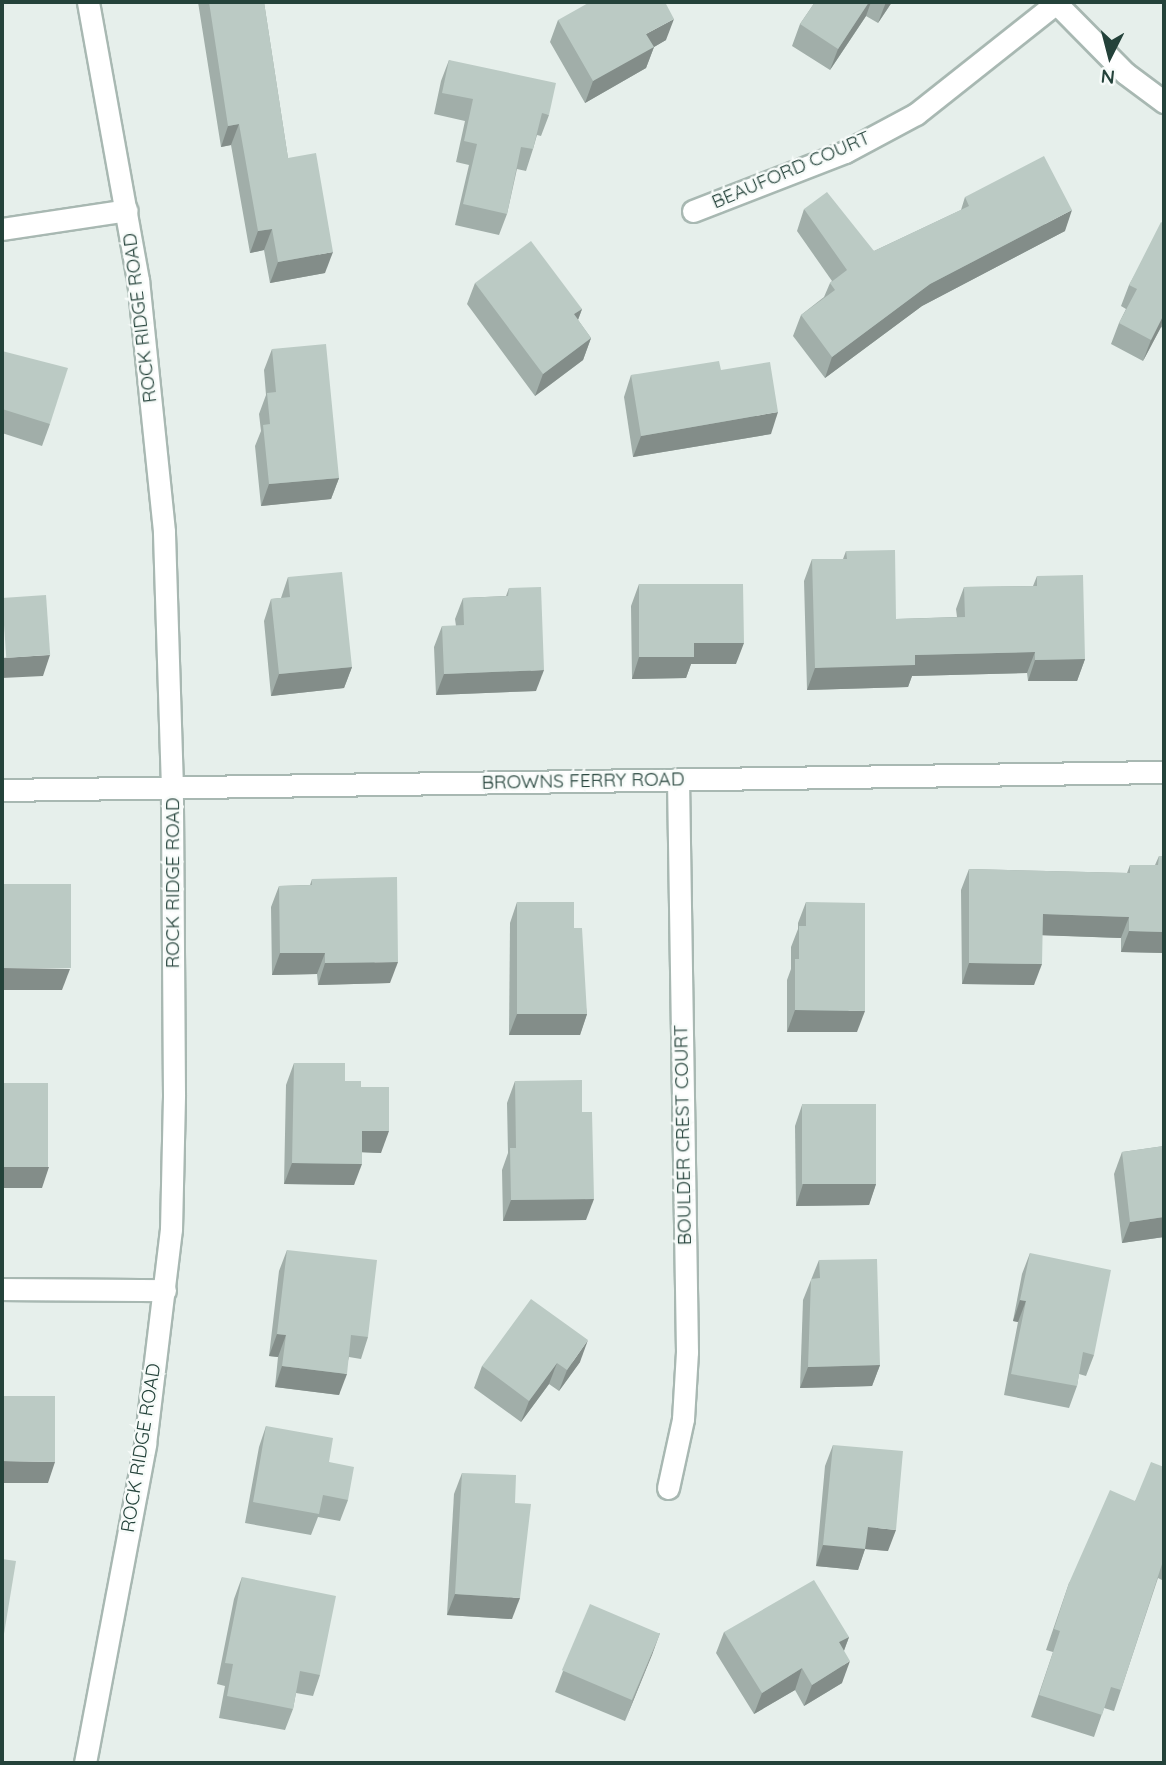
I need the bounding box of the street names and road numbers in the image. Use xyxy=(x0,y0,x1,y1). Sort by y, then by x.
street label: BEAUFORD COURT xyxy=(708,126,874,214)
street label: ROCK RIDGE ROAD xyxy=(118,232,162,404)
street label: BROWNS FERRY ROAD xyxy=(481,768,685,794)
street label: ROCK RIDGE ROAD xyxy=(162,798,184,968)
street label: BOULDER CREST COURT xyxy=(670,1024,696,1246)
street label: ROCK RIDGE ROAD xyxy=(116,1362,166,1534)

